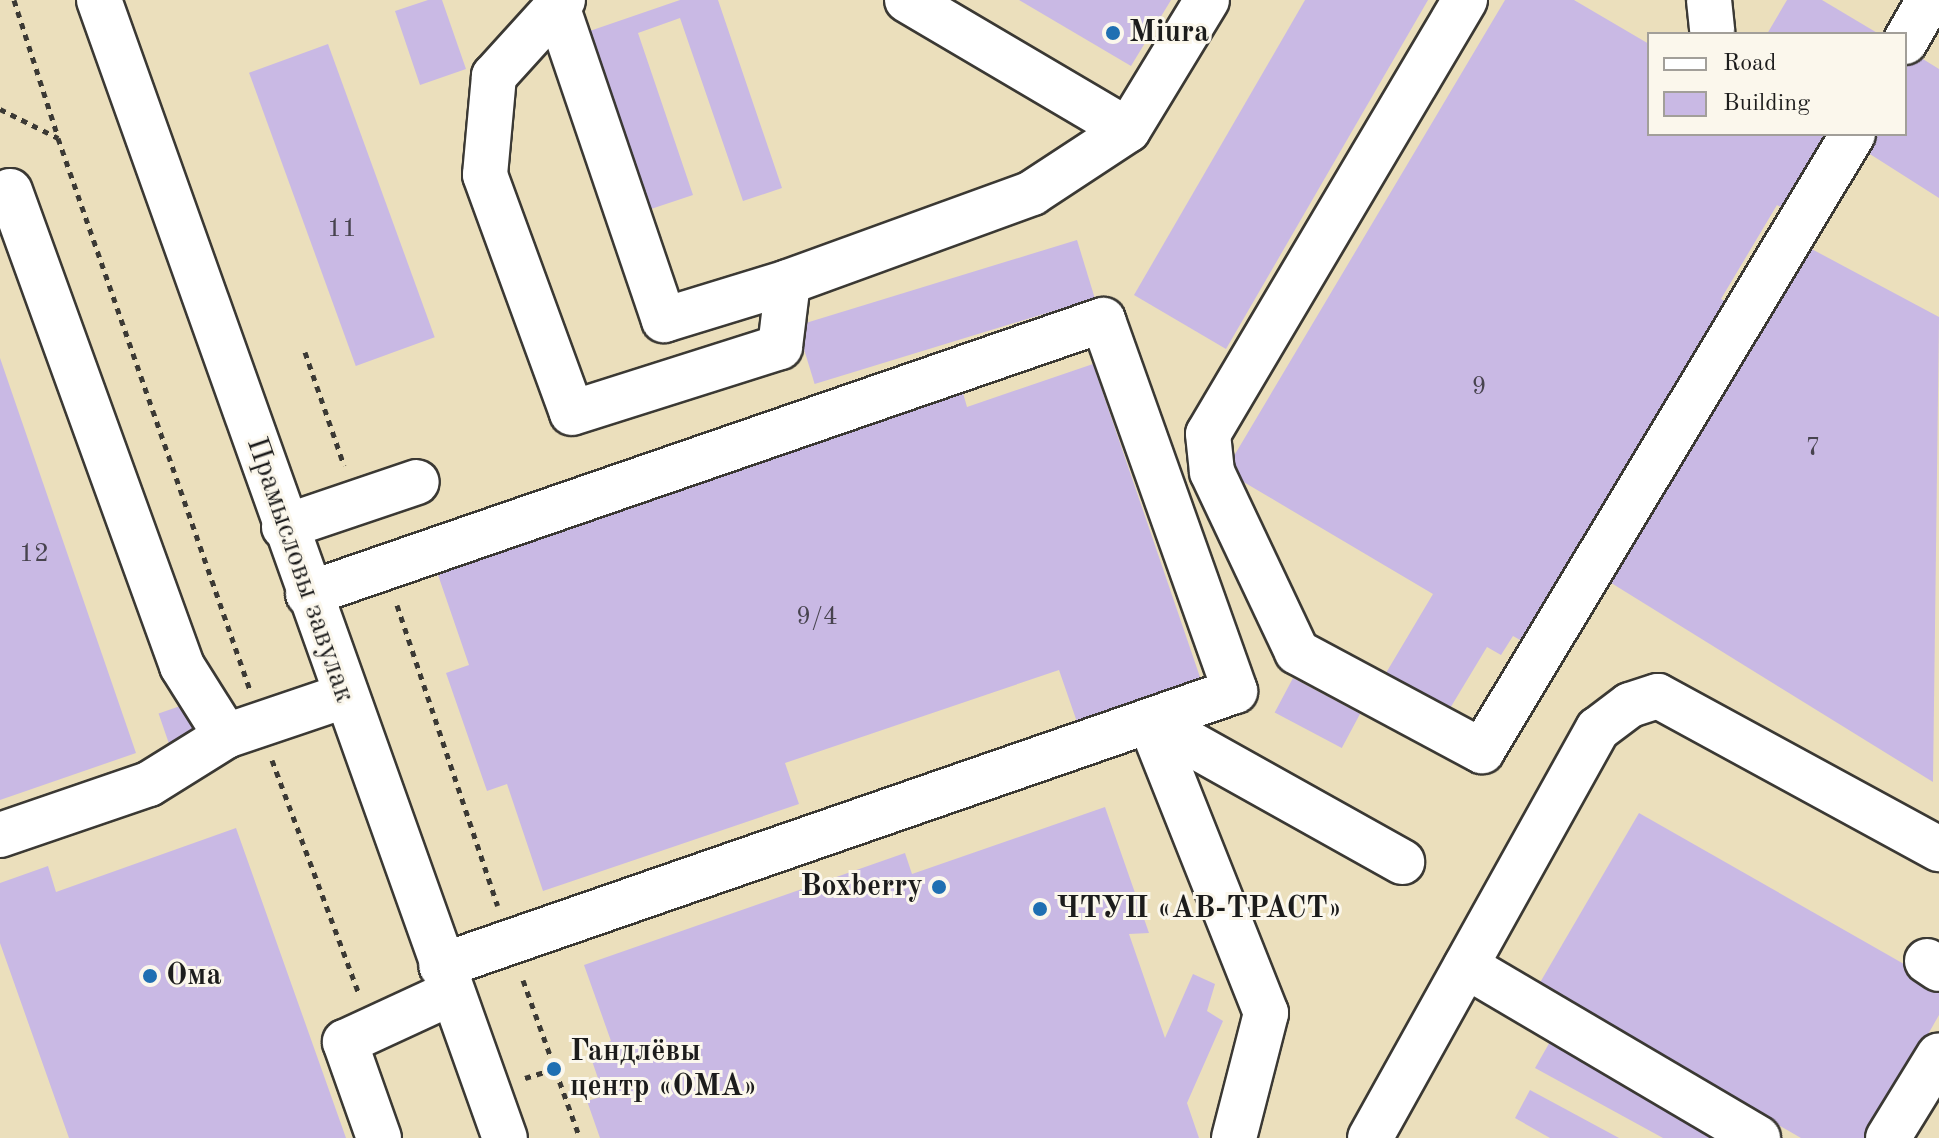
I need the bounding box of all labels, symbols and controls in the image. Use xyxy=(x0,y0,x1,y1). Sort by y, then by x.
place label: Miura xyxy=(1129,15,1209,51)
marker: Miura xyxy=(1104,24,1122,42)
legend xyxy=(1647,32,1907,136)
text: Road xyxy=(1723,52,1776,76)
text: Building xyxy=(1723,92,1810,116)
house number: 11 xyxy=(327,214,357,246)
house number: 9 xyxy=(1471,372,1487,404)
street label: Прамысловы завулак xyxy=(238,433,362,707)
house number: 7 xyxy=(1805,433,1821,465)
house number: 12 xyxy=(19,539,49,571)
house number: 9/4 xyxy=(796,602,838,634)
place label: Boxberry xyxy=(800,869,923,905)
marker: Boxberry xyxy=(930,878,948,896)
place label: ЧТУП «АВ-ТРАСТ» xyxy=(1056,891,1342,927)
marker: ЧТУП «АВ-ТРАСТ» xyxy=(1031,900,1049,918)
place label: Ома xyxy=(166,958,222,994)
marker: Ома xyxy=(141,967,159,985)
place label: Гандлёвы центр «ОМА» xyxy=(570,1034,757,1104)
marker: Гандлёвы центр «ОМА» xyxy=(545,1060,563,1078)

